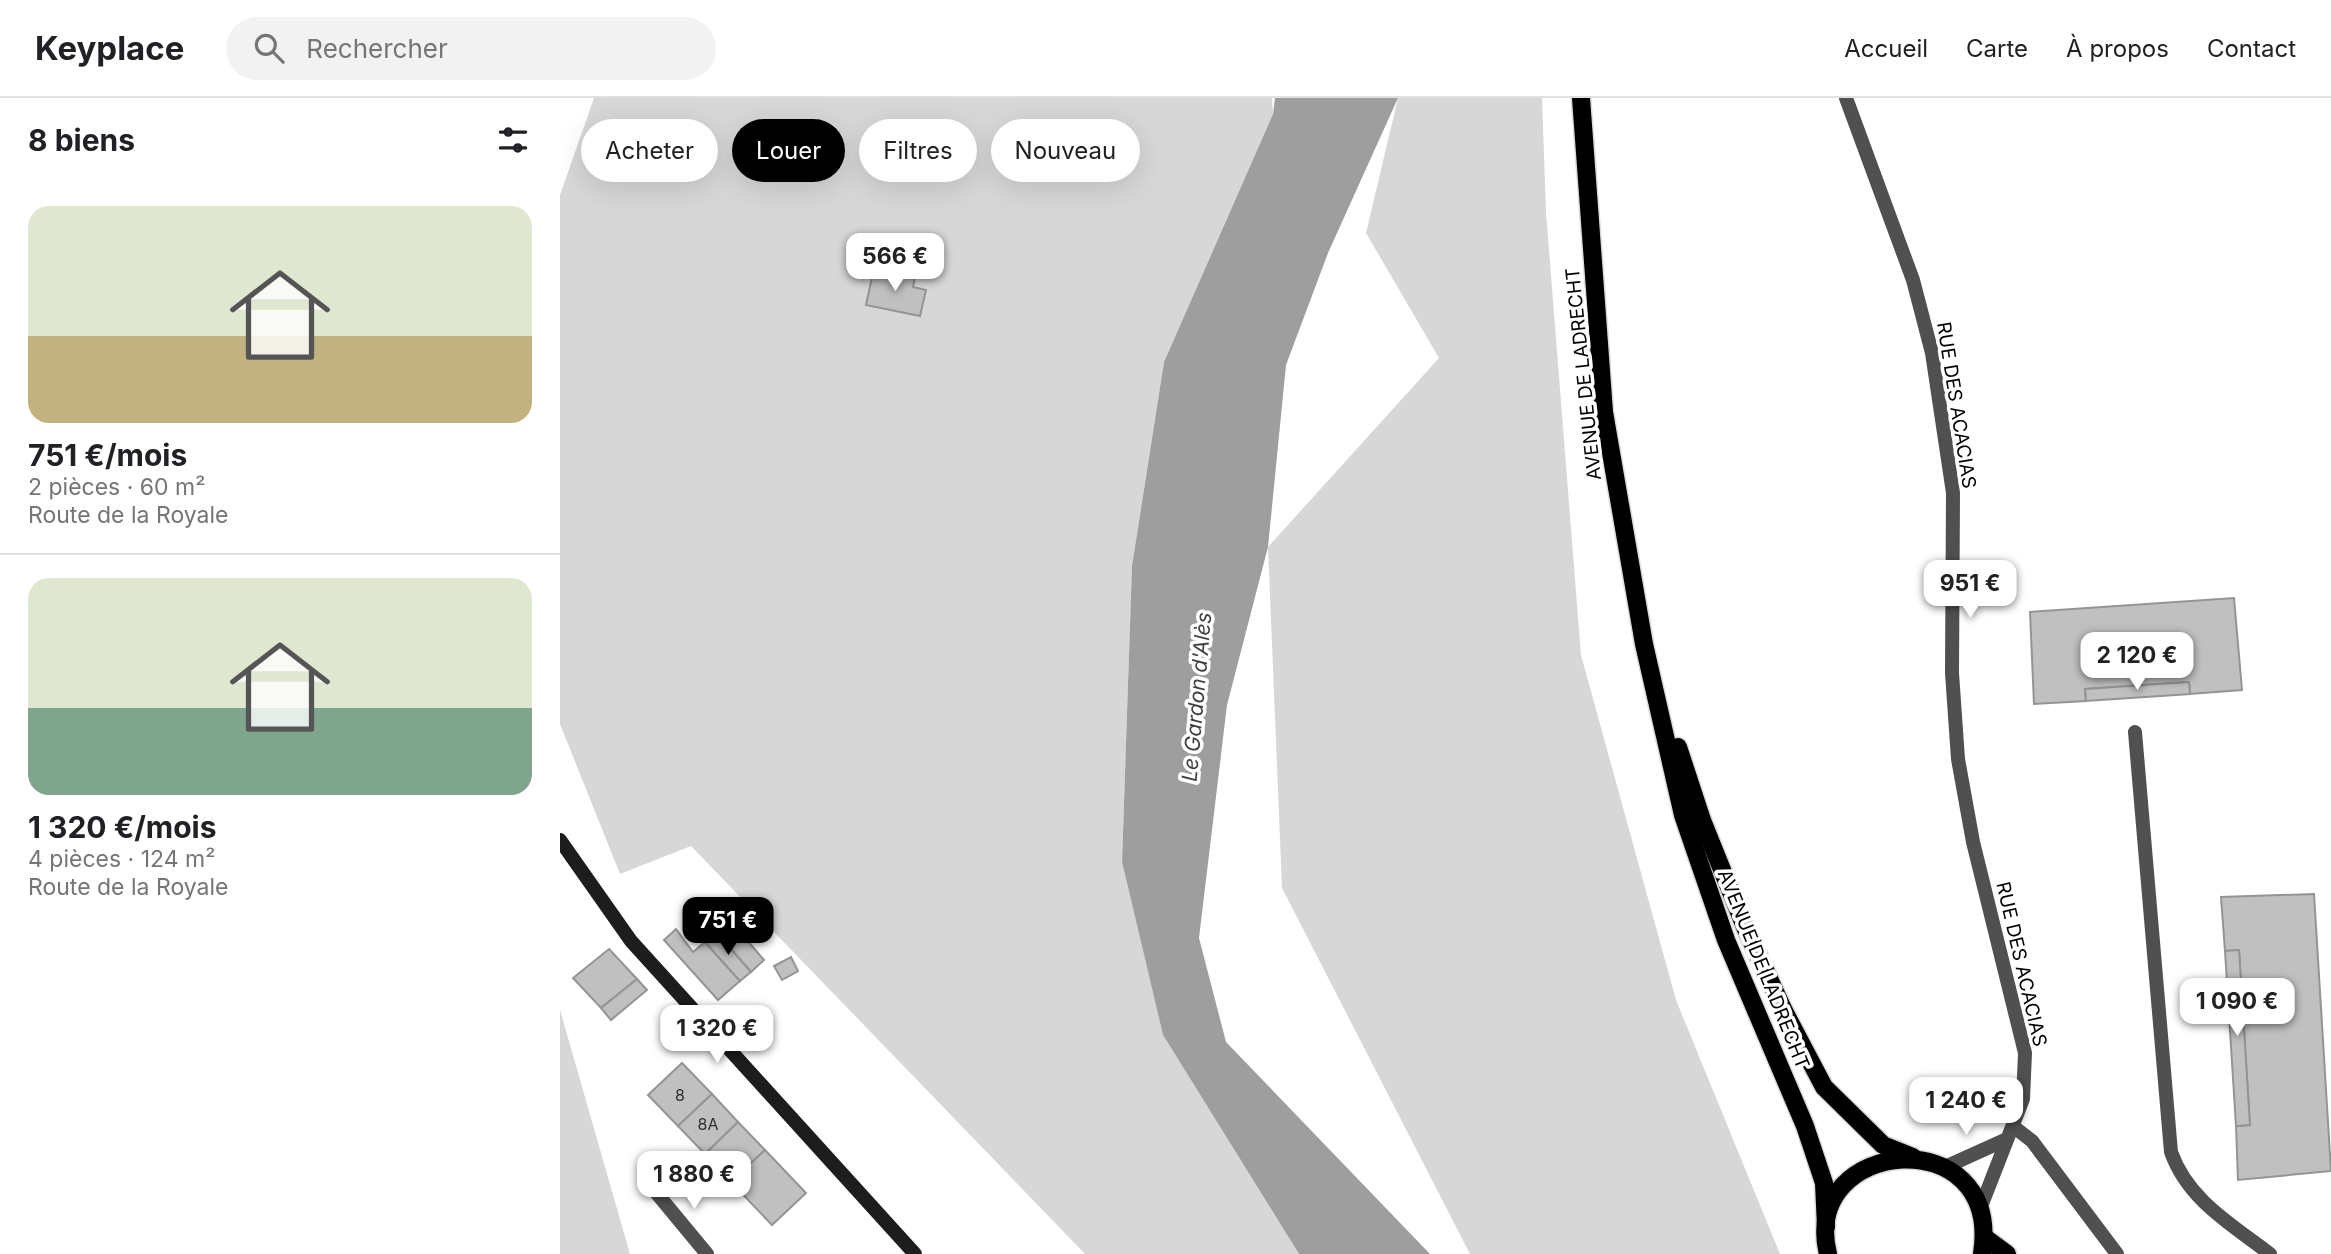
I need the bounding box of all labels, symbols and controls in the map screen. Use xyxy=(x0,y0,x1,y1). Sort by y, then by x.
search box xyxy=(226,17,716,80)
text: Keyplace xyxy=(35,28,184,68)
icon: search xyxy=(250,29,288,67)
text: Rechercher xyxy=(306,33,448,64)
text: Accueil xyxy=(1844,34,1928,63)
text: Carte xyxy=(1966,34,2028,63)
text: À propos xyxy=(2066,34,2169,63)
text: Contact xyxy=(2207,34,2296,63)
chip: Acheter xyxy=(581,119,718,182)
chip: Louer xyxy=(732,119,845,182)
chip: Filtres xyxy=(859,119,977,182)
chip: Nouveau xyxy=(991,119,1140,182)
icon: filters xyxy=(494,121,532,159)
text: 8 biens xyxy=(28,122,135,158)
pin: 566 € xyxy=(846,234,944,293)
text: 566 € xyxy=(862,242,928,270)
icon: home xyxy=(217,252,343,378)
street label: AVENUE DE LADRECHT xyxy=(1561,267,1606,481)
street label: RUE DES ACACIAS xyxy=(1932,320,1981,490)
text: 751 €/mois xyxy=(28,437,187,473)
text: 2 pièces · 60 m² xyxy=(28,473,205,501)
text: Route de la Royale xyxy=(28,501,228,529)
pin: 951 € xyxy=(1921,560,2019,620)
text: 951 € xyxy=(1940,569,2000,597)
water label: Le Gardon d'Alès xyxy=(1177,611,1216,783)
icon: home xyxy=(217,624,343,750)
pin: 2 120 € xyxy=(2072,632,2202,692)
text: 2 120 € xyxy=(2096,641,2178,669)
text: 1 320 €/mois xyxy=(28,809,217,845)
text: 4 pièces · 124 m² xyxy=(28,845,215,873)
street label: AVENUE DE LADRECHT xyxy=(1713,866,1814,1072)
text: Route de la Royale xyxy=(28,873,228,901)
street label: RUE DES ACACIAS xyxy=(1991,879,2052,1049)
pin: 751 € xyxy=(679,898,777,957)
text: 751 € xyxy=(699,906,757,934)
pin: 1 090 € xyxy=(2172,978,2302,1038)
text: 1 090 € xyxy=(2196,987,2278,1015)
pin: 1 320 € xyxy=(652,1006,782,1065)
text: 1 320 € xyxy=(676,1014,758,1042)
pin: 1 240 € xyxy=(1901,1077,2031,1137)
house number: 8 xyxy=(675,1085,685,1105)
text: 1 240 € xyxy=(1925,1086,2007,1114)
house number: 8A xyxy=(698,1114,718,1134)
pin: 1 880 € xyxy=(629,1152,759,1211)
text: 1 880 € xyxy=(653,1160,735,1188)

